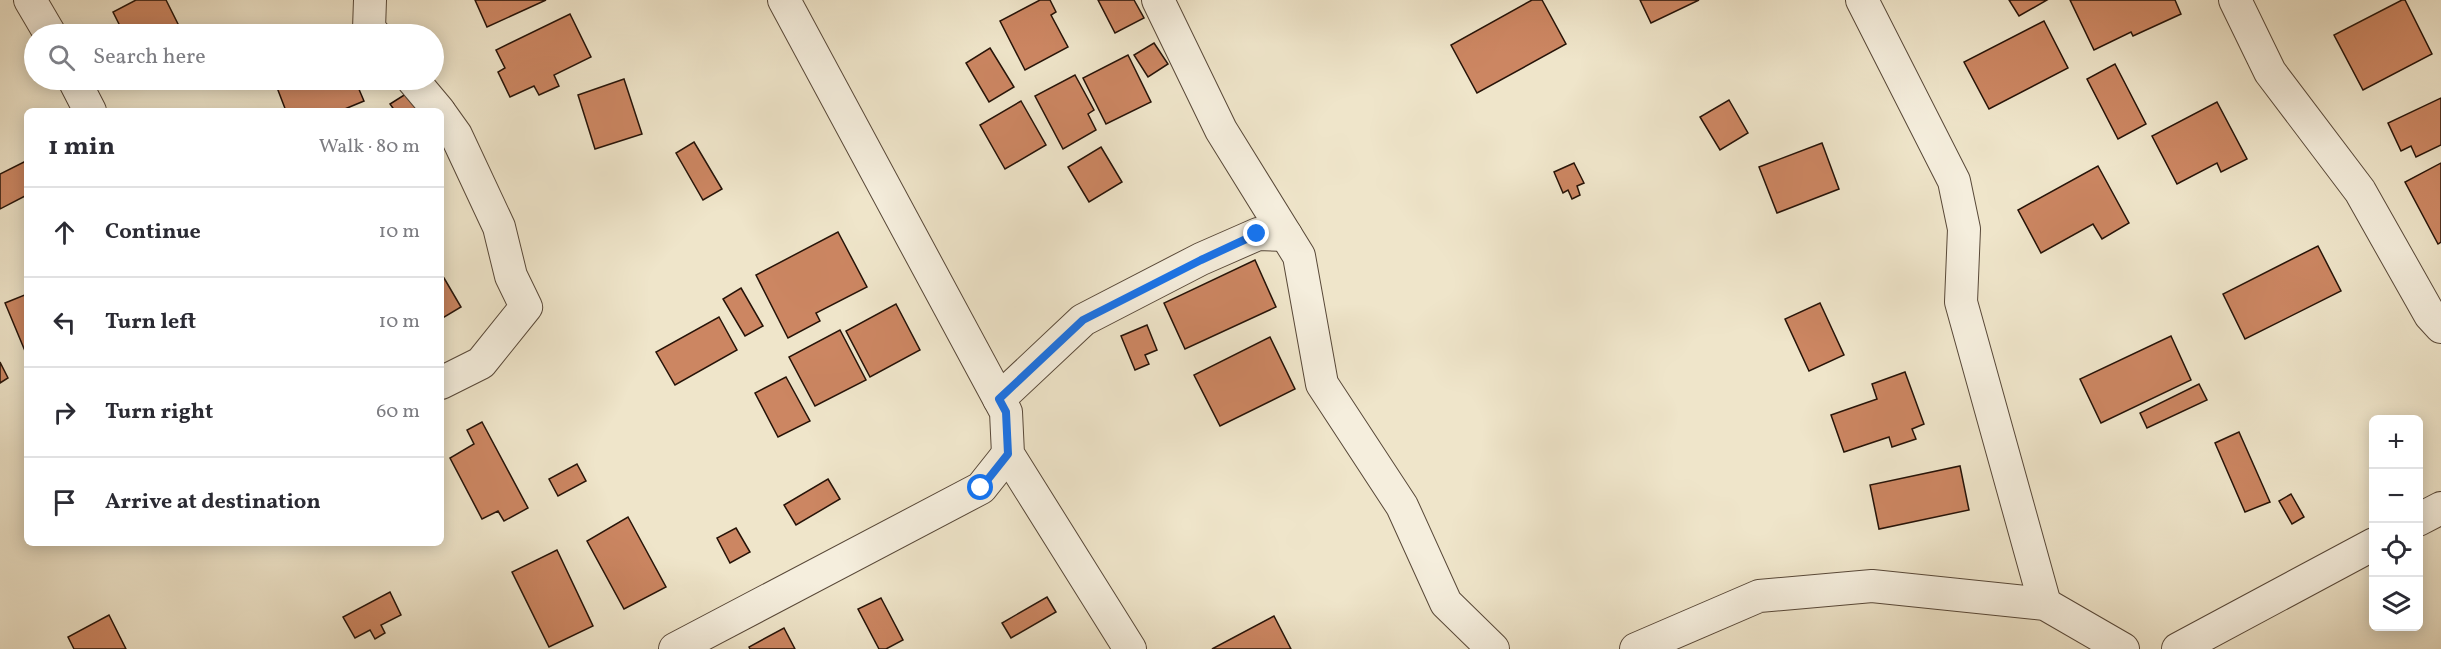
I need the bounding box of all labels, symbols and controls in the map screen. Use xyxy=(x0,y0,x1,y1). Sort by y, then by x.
search box xyxy=(24,24,444,90)
icon: search xyxy=(45,41,78,74)
text: Search here xyxy=(93,42,206,73)
text: 1 min xyxy=(48,129,115,165)
text: Walk · 80 m xyxy=(319,133,420,161)
icon: ahead xyxy=(48,216,81,249)
text: Continue xyxy=(105,217,201,248)
text: 10 m xyxy=(379,218,420,246)
route end xyxy=(1243,220,1269,246)
icon: left xyxy=(48,306,81,339)
text: Turn left xyxy=(105,307,196,338)
text: 10 m xyxy=(379,308,420,336)
icon: right xyxy=(48,396,81,429)
text: Turn right xyxy=(105,397,213,428)
text: 60 m xyxy=(376,398,420,426)
map controls xyxy=(2369,415,2423,631)
button: + xyxy=(2369,415,2423,469)
button: − xyxy=(2369,469,2423,523)
route start xyxy=(967,474,993,500)
icon: arrive xyxy=(48,486,81,519)
text: Arrive at destination xyxy=(105,487,321,518)
button: locate xyxy=(2369,523,2423,577)
button: layers xyxy=(2369,577,2423,631)

